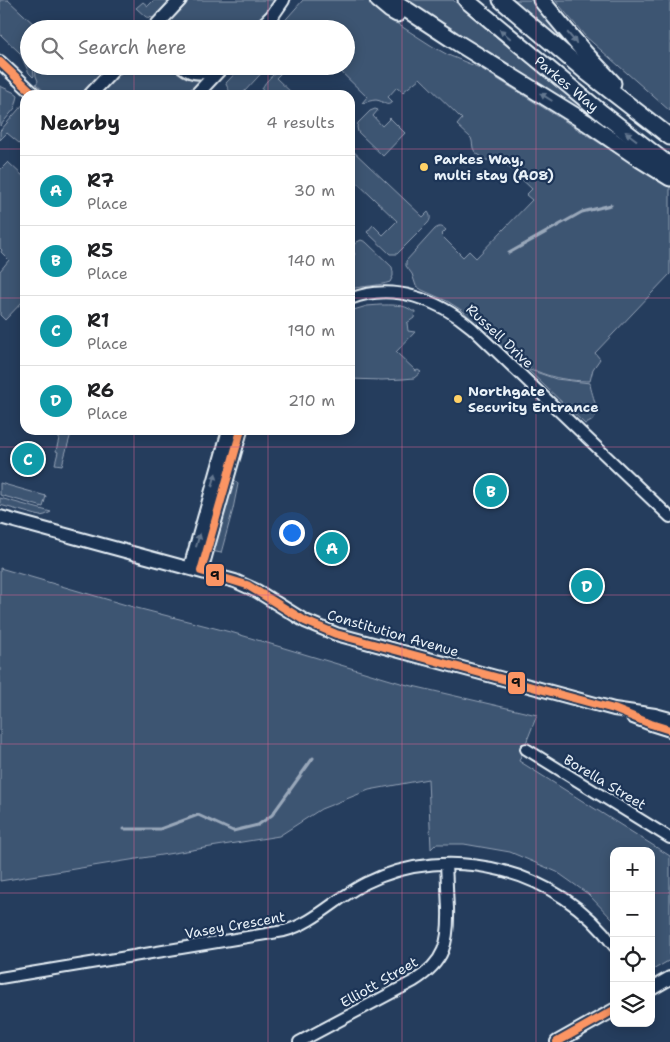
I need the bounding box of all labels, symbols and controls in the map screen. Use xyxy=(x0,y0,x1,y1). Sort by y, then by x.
search box xyxy=(20,20,355,75)
one-way arrow xyxy=(499,28,512,39)
one-way arrow xyxy=(566,31,577,44)
icon: search xyxy=(38,34,66,62)
text: Search here xyxy=(78,35,187,60)
street label: Parkes Way xyxy=(531,52,603,116)
one-way arrow xyxy=(539,93,553,102)
text: Nearby xyxy=(40,109,120,137)
text: 4 results xyxy=(266,112,335,133)
one-way arrow xyxy=(624,131,638,141)
place label: Parkes Way, multi stay (A08) xyxy=(434,150,554,184)
marker: Parkes Way, multi stay (A08) xyxy=(418,161,430,173)
text: R7 xyxy=(87,168,114,193)
text: A xyxy=(50,180,62,201)
text: 30 m xyxy=(294,180,335,201)
text: Place xyxy=(87,193,128,214)
text: R5 xyxy=(87,238,113,263)
text: B xyxy=(51,250,61,271)
text: 140 m xyxy=(288,250,335,271)
text: Place xyxy=(87,263,128,284)
street label: Russell Drive xyxy=(462,300,538,372)
text: R1 xyxy=(87,308,109,333)
text: C xyxy=(51,320,61,341)
text: 190 m xyxy=(288,320,335,341)
text: Place xyxy=(87,333,128,354)
text: R6 xyxy=(87,378,114,403)
place label: Northgate Security Entrance xyxy=(468,382,599,416)
text: D xyxy=(50,390,62,411)
text: 210 m xyxy=(288,390,335,411)
marker: Northgate Security Entrance xyxy=(452,393,464,405)
text: Place xyxy=(87,403,128,424)
pin: C xyxy=(12,440,44,478)
pin: B xyxy=(475,472,507,510)
one-way arrow xyxy=(211,473,219,488)
your location xyxy=(279,520,305,546)
pin: A xyxy=(316,529,348,567)
one-way arrow xyxy=(195,532,203,547)
line badge: 9 xyxy=(205,563,225,587)
text: 9 xyxy=(210,566,220,584)
pin: D xyxy=(571,567,603,605)
street label: Constitution Avenue xyxy=(325,606,461,660)
line badge: 9 xyxy=(507,671,526,695)
text: 9 xyxy=(511,673,521,691)
street label: Borella Street xyxy=(560,750,650,814)
map controls xyxy=(610,847,655,1027)
button: + xyxy=(610,847,655,892)
button: − xyxy=(610,892,655,937)
street label: Vasey Crescent xyxy=(183,907,287,943)
button: locate xyxy=(610,937,655,982)
street label: Elliott Street xyxy=(337,952,421,1012)
button: layers xyxy=(610,982,655,1027)

